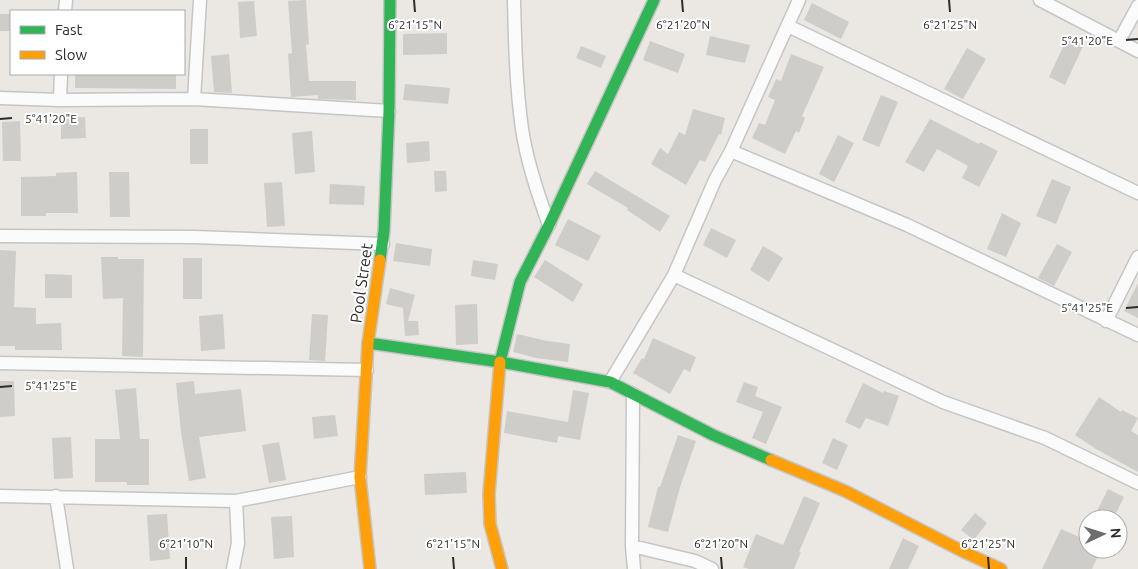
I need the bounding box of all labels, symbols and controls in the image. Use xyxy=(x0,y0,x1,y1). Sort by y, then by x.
legend xyxy=(10,10,185,75)
text: 6°21'15"N xyxy=(388,18,442,31)
text: 6°21'20"N xyxy=(656,18,710,31)
text: 6°21'25"N xyxy=(923,18,977,31)
text: Fast xyxy=(55,21,83,38)
text: 5°41'20"E xyxy=(1061,34,1113,47)
text: Slow xyxy=(55,46,88,63)
text: 5°41'20"E xyxy=(25,112,77,125)
street label: Pool Street xyxy=(346,241,376,324)
text: 5°41'25"E xyxy=(1061,301,1113,314)
text: 5°41'25"E xyxy=(25,379,77,392)
north arrow xyxy=(1078,509,1128,559)
text: N xyxy=(1108,527,1124,539)
text: 6°21'10"N xyxy=(159,537,213,550)
text: 6°21'15"N xyxy=(426,537,480,550)
text: 6°21'20"N xyxy=(694,537,748,550)
text: 6°21'25"N xyxy=(961,537,1015,550)

